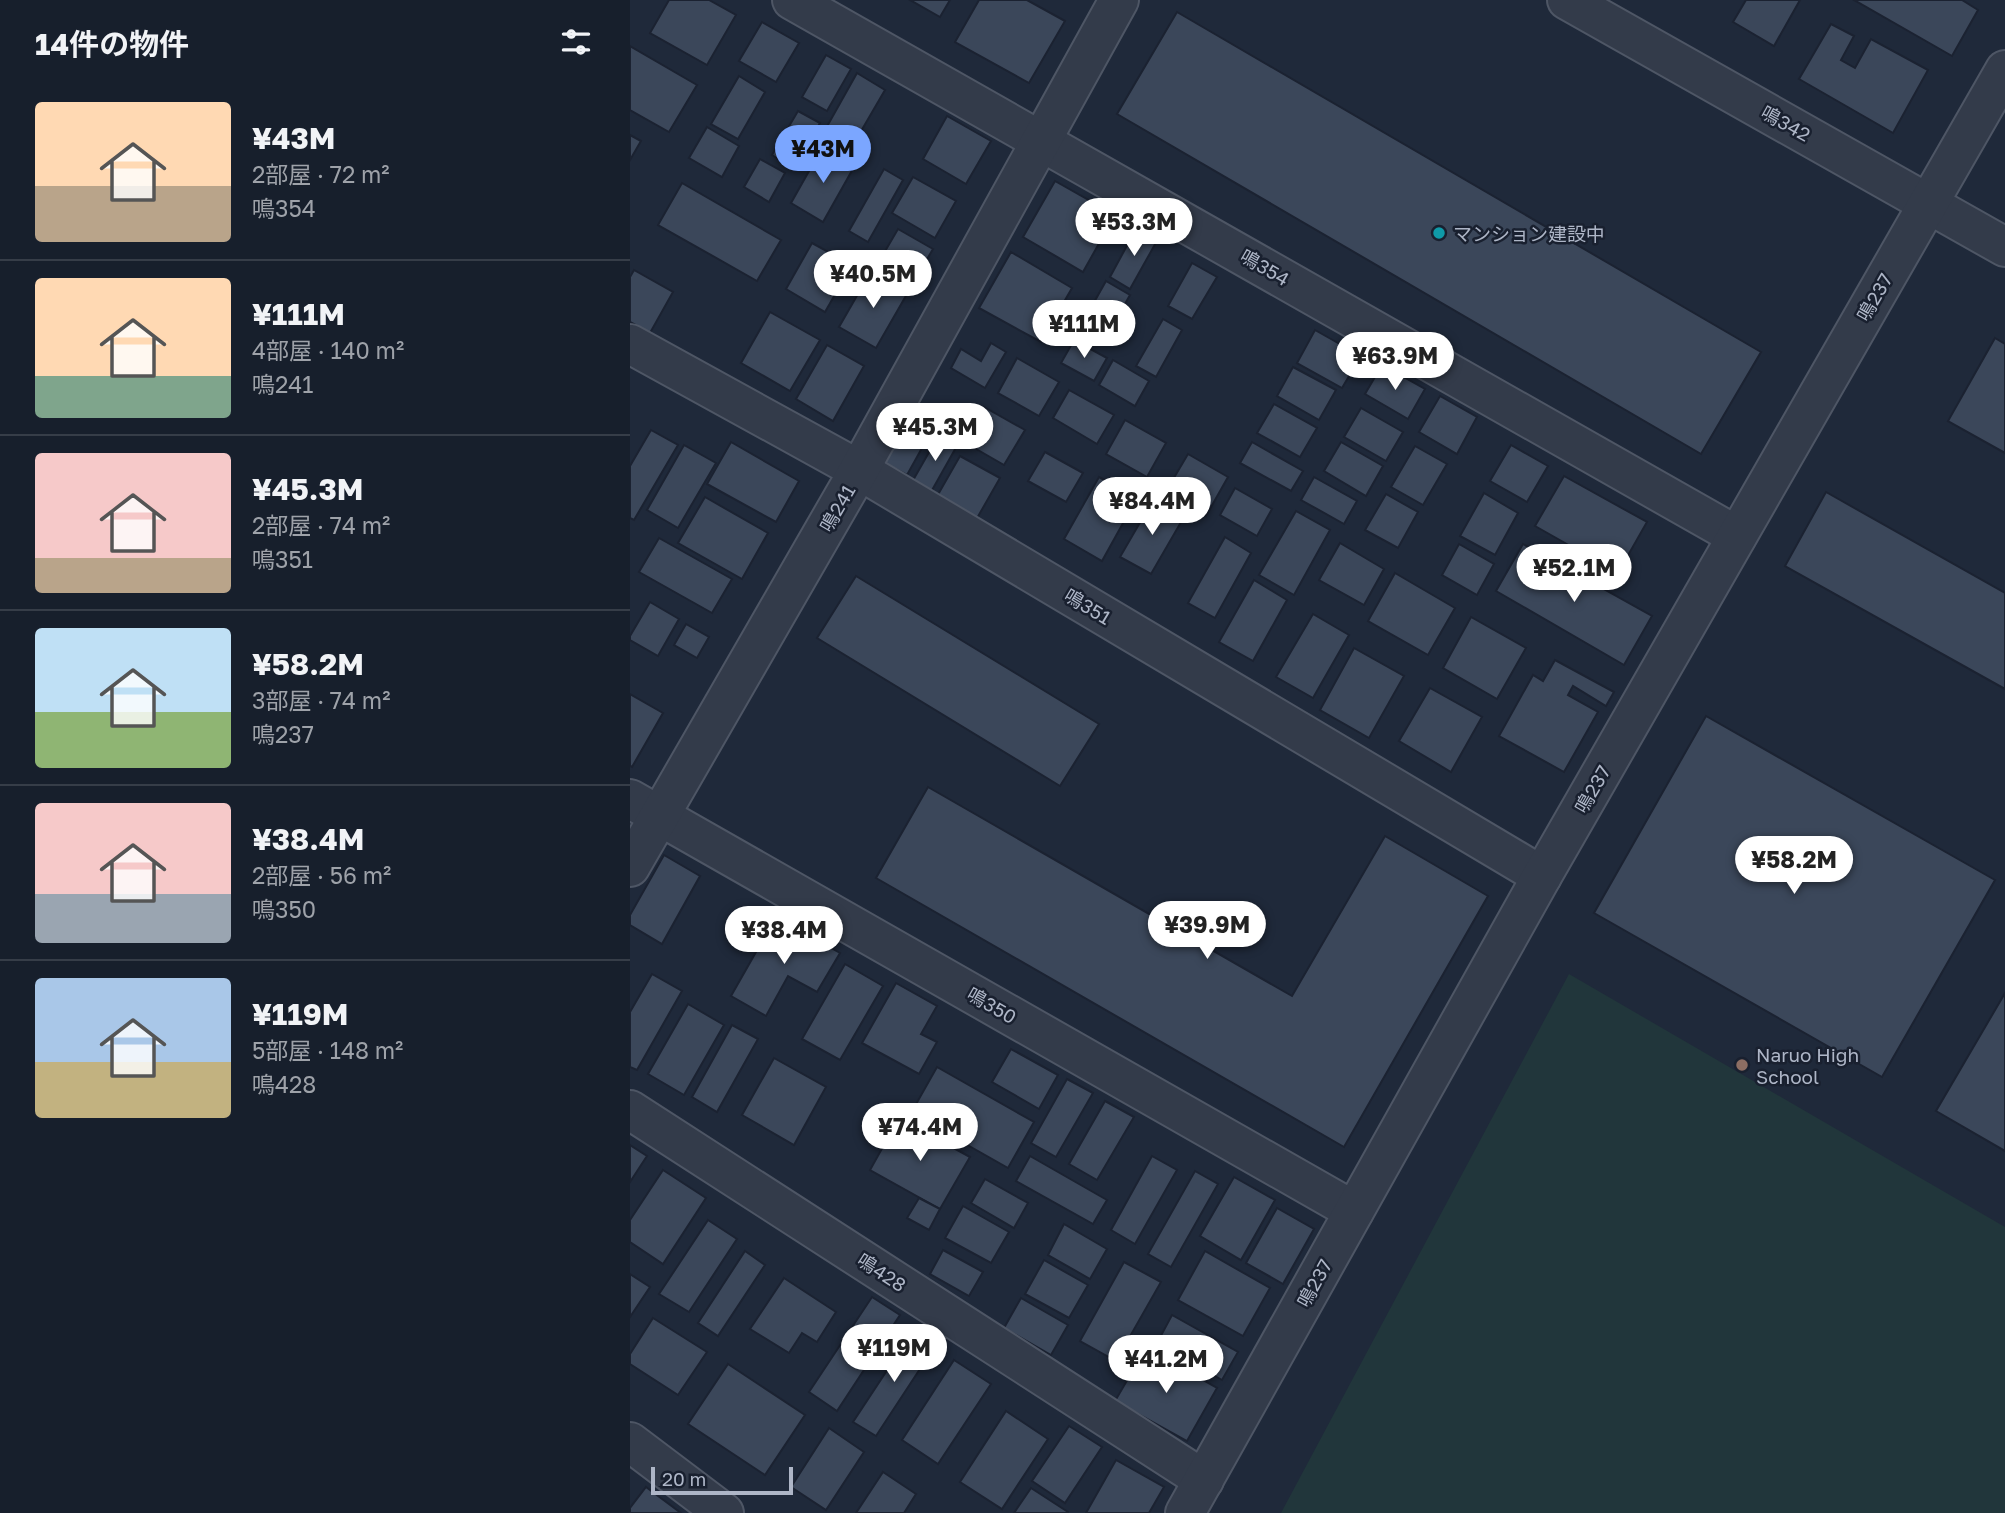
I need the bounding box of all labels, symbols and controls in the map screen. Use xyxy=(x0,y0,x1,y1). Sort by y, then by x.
icon: filters xyxy=(557,23,595,61)
text: 14件の物件 xyxy=(35,26,189,62)
street label: 鳴342 xyxy=(1757,100,1815,146)
text: ¥43M xyxy=(252,120,336,156)
pin: ¥43M xyxy=(782,125,864,185)
icon: home xyxy=(91,130,175,214)
text: ¥43M xyxy=(791,134,855,162)
text: 2部屋 · 72 m² xyxy=(252,160,390,188)
text: 鳴354 xyxy=(252,194,316,222)
pin: ¥53.3M xyxy=(1077,198,1191,258)
text: ¥53.3M xyxy=(1091,207,1177,235)
place label: マンション建設中 xyxy=(1453,222,1605,245)
marker: マンション建設中 xyxy=(1431,225,1447,241)
street label: 鳴354 xyxy=(1236,244,1294,290)
pin: ¥40.5M xyxy=(816,250,930,310)
text: ¥40.5M xyxy=(830,259,916,287)
street label: 鳴237 xyxy=(1851,269,1897,325)
text: ¥111M xyxy=(252,296,345,332)
pin: ¥111M xyxy=(1035,300,1133,360)
icon: home xyxy=(91,306,175,390)
text: ¥111M xyxy=(1048,309,1120,337)
pin: ¥63.9M xyxy=(1338,332,1452,392)
text: 4部屋 · 140 m² xyxy=(252,336,404,364)
text: ¥63.9M xyxy=(1352,341,1438,369)
text: 鳴241 xyxy=(252,370,314,398)
pin: ¥45.3M xyxy=(878,404,992,463)
text: ¥45.3M xyxy=(892,412,978,440)
text: ¥45.3M xyxy=(252,471,363,507)
pin: ¥84.4M xyxy=(1095,477,1209,537)
street label: 鳴241 xyxy=(814,480,860,536)
icon: home xyxy=(91,481,175,565)
text: ¥84.4M xyxy=(1109,486,1195,514)
text: 2部屋 · 74 m² xyxy=(252,511,390,539)
pin: ¥52.1M xyxy=(1517,544,1631,604)
text: 鳴351 xyxy=(252,545,313,573)
text: ¥52.1M xyxy=(1533,553,1615,581)
street label: 鳴351 xyxy=(1060,583,1116,629)
text: ¥58.2M xyxy=(252,646,364,682)
icon: home xyxy=(91,656,175,740)
text: 3部屋 · 74 m² xyxy=(252,686,390,714)
text: 鳴237 xyxy=(252,720,314,748)
street label: 鳴237 xyxy=(1569,761,1615,817)
text: ¥38.4M xyxy=(252,821,364,857)
icon: home xyxy=(91,831,175,915)
pin: ¥58.2M xyxy=(1737,836,1851,896)
text: ¥58.2M xyxy=(1751,845,1837,873)
text: 2部屋 · 56 m² xyxy=(252,861,391,889)
text: 鳴350 xyxy=(252,895,316,923)
pin: ¥39.9M xyxy=(1150,902,1264,961)
pin: ¥38.4M xyxy=(727,906,841,966)
text: ¥39.9M xyxy=(1164,910,1250,938)
text: ¥38.4M xyxy=(741,915,827,943)
street label: 鳴350 xyxy=(963,982,1021,1028)
text: ¥119M xyxy=(252,996,348,1032)
icon: home xyxy=(91,1006,175,1090)
text: 5部屋 · 148 m² xyxy=(252,1036,403,1064)
place label: Naruo High School xyxy=(1756,1043,1859,1088)
marker: Naruo High School xyxy=(1734,1057,1750,1073)
text: 鳴428 xyxy=(252,1070,316,1098)
pin: ¥74.4M xyxy=(863,1104,977,1163)
text: ¥74.4M xyxy=(878,1112,962,1140)
street label: 鳴428 xyxy=(853,1248,911,1296)
street label: 鳴237 xyxy=(1292,1255,1336,1311)
pin: ¥119M xyxy=(845,1324,943,1384)
text: ¥119M xyxy=(857,1333,931,1361)
pin: ¥41.2M xyxy=(1109,1336,1223,1395)
text: ¥41.2M xyxy=(1124,1344,1208,1372)
scale bar xyxy=(651,1464,793,1496)
text: 20 m xyxy=(662,1467,706,1490)

